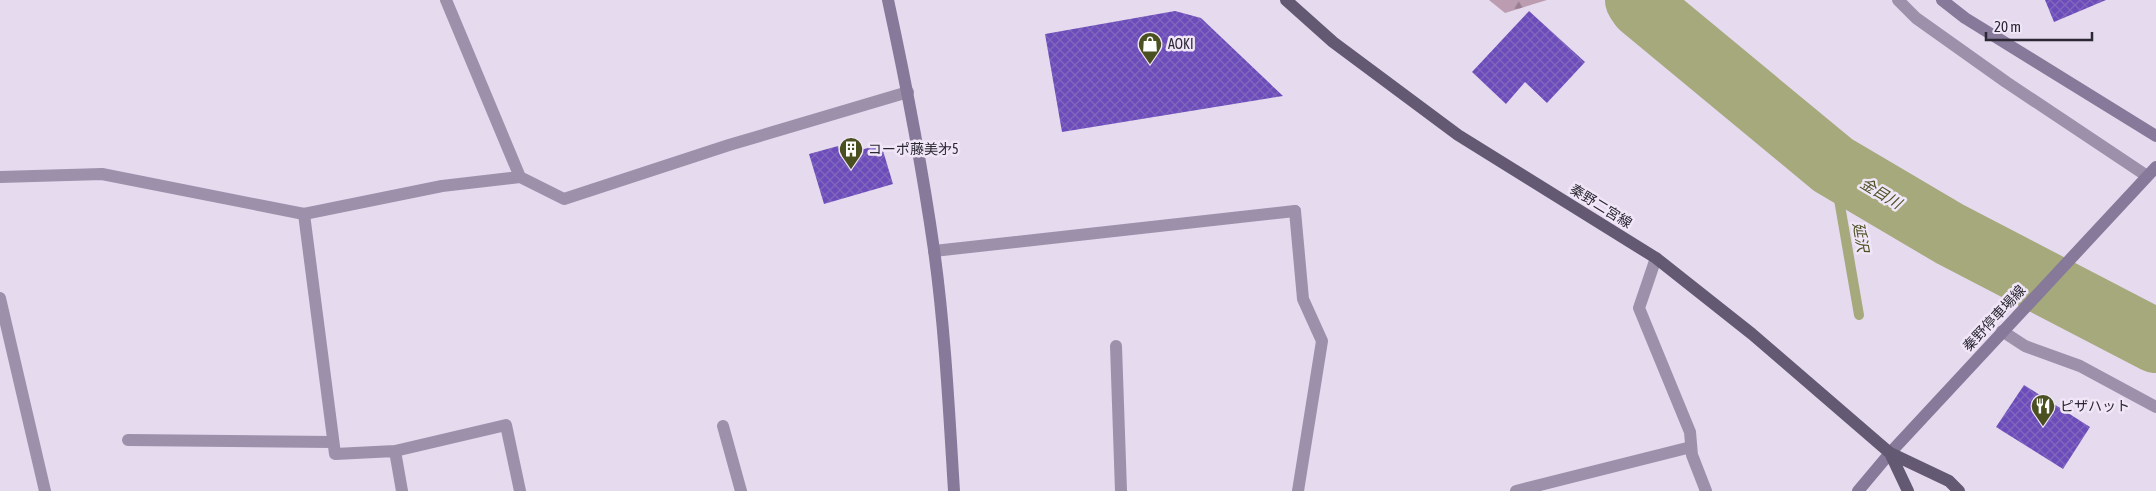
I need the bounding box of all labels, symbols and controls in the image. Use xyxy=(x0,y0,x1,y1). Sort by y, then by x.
scale bar xyxy=(1986,10,2092,42)
text: 20 m xyxy=(1994,18,2021,35)
shop icon: AOKI xyxy=(1137,31,1163,65)
place label: AOKI xyxy=(1168,36,1193,52)
building icon: コーポ藤美㐧5 xyxy=(838,136,864,170)
place label: コーポ藤美㐧5 xyxy=(868,141,959,157)
water label: 金目川 xyxy=(1857,174,1906,213)
street label: 秦野二宮線 xyxy=(1567,181,1635,231)
water label: 延沢 xyxy=(1850,221,1872,255)
street label: 秦野停車場線 xyxy=(1960,282,2028,354)
restaurant icon: ピザハット xyxy=(2030,393,2056,427)
place label: ピザハット xyxy=(2060,398,2130,414)

